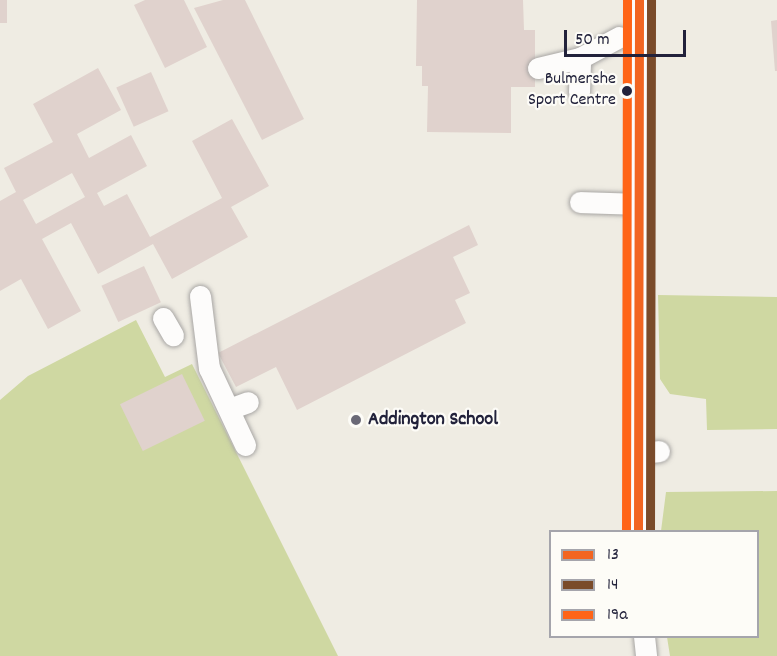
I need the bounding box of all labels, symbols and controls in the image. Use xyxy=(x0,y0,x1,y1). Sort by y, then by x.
scale bar xyxy=(567,18,688,56)
text: 50 m xyxy=(575,28,610,53)
place label: Bulmershe Sport Centre xyxy=(528,70,616,112)
marker: Bulmershe Sport Centre xyxy=(621,85,633,97)
place label: Addington School xyxy=(368,408,498,432)
marker: Addington School xyxy=(349,413,363,427)
legend xyxy=(549,530,759,638)
text: 13 xyxy=(607,543,619,568)
text: 14 xyxy=(607,573,618,598)
text: 19a xyxy=(607,603,628,628)

